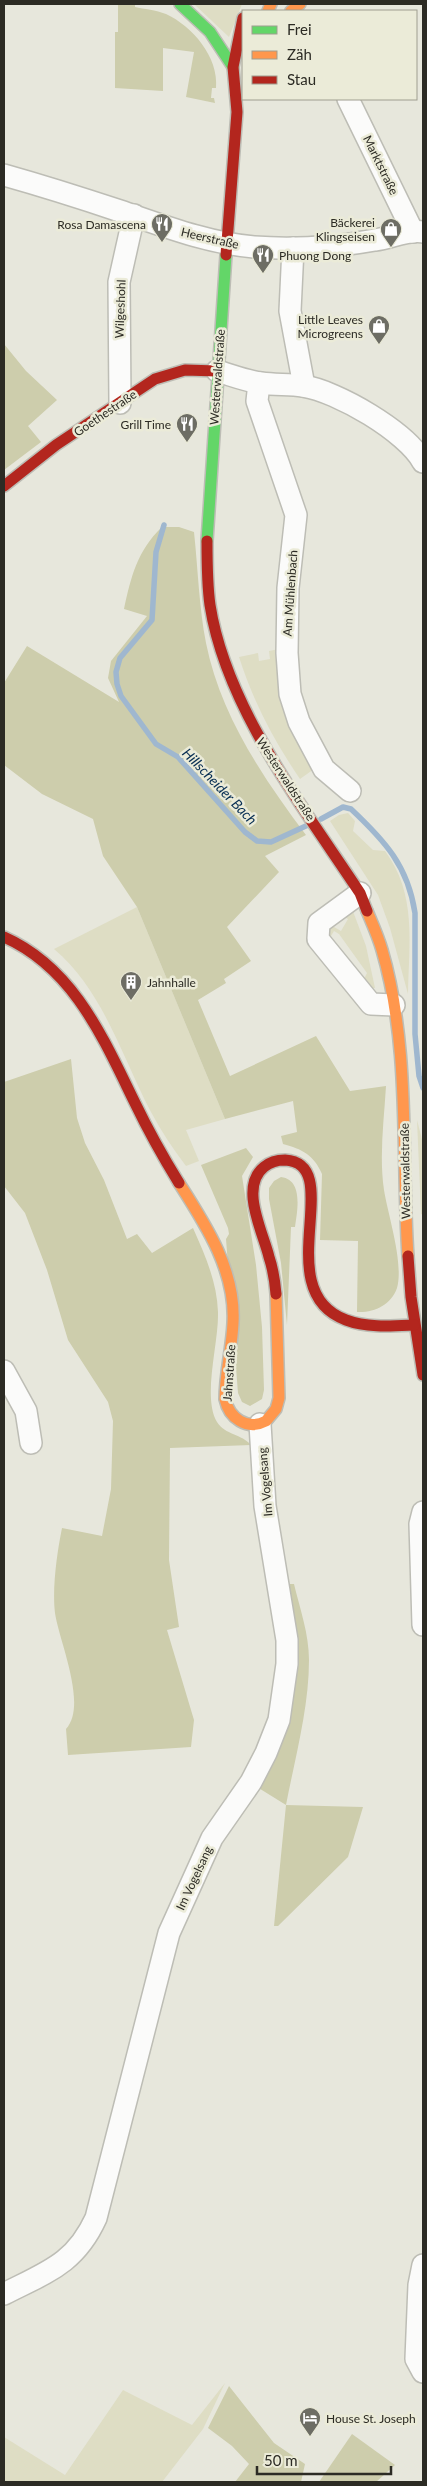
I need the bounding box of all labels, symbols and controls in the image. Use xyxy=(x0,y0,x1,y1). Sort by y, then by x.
legend xyxy=(242,10,417,100)
text: Frei xyxy=(287,20,312,38)
text: Zäh xyxy=(287,45,312,63)
text: Stau xyxy=(287,70,316,88)
street label: Marktstraße xyxy=(360,133,402,197)
restaurant icon: Rosa Damascena xyxy=(150,212,174,243)
place label: Bäckerei Klingseisen xyxy=(316,215,375,244)
place label: Rosa Damascena xyxy=(57,217,146,232)
shop icon: Bäckerei Klingseisen xyxy=(379,217,403,248)
street label: Heerstraße xyxy=(180,224,240,252)
restaurant icon: Phuong Dong xyxy=(251,243,275,274)
place label: Phuong Dong xyxy=(279,248,351,263)
street label: Wilgeshohl xyxy=(111,279,129,339)
place label: Little Leaves Microgreens xyxy=(298,312,363,341)
shop icon: Little Leaves Microgreens xyxy=(367,314,391,345)
street label: Westerwaldstraße xyxy=(206,329,228,425)
street label: Goethestraße xyxy=(71,387,139,439)
restaurant icon: Grill Time xyxy=(175,412,199,443)
place label: Grill Time xyxy=(121,417,171,432)
street label: Am Mühlenbach xyxy=(280,549,300,637)
street label: Westerwaldstraße xyxy=(254,735,318,823)
water label: Hillscheider Bach xyxy=(179,744,261,828)
building icon: Jahnhalle xyxy=(119,970,143,1001)
place label: Jahnhalle xyxy=(147,975,196,990)
street label: Westerwaldstraße xyxy=(397,1123,413,1219)
street label: Jahnstraße xyxy=(220,1344,238,1402)
street label: Im Vogelsang xyxy=(255,1447,275,1517)
street label: Im Vogelsang xyxy=(173,1843,215,1913)
hotel icon: House St. Joseph xyxy=(298,2406,322,2437)
place label: House St. Joseph xyxy=(326,2411,416,2426)
scale bar xyxy=(257,2444,391,2476)
text: 50 m xyxy=(264,2451,298,2469)

